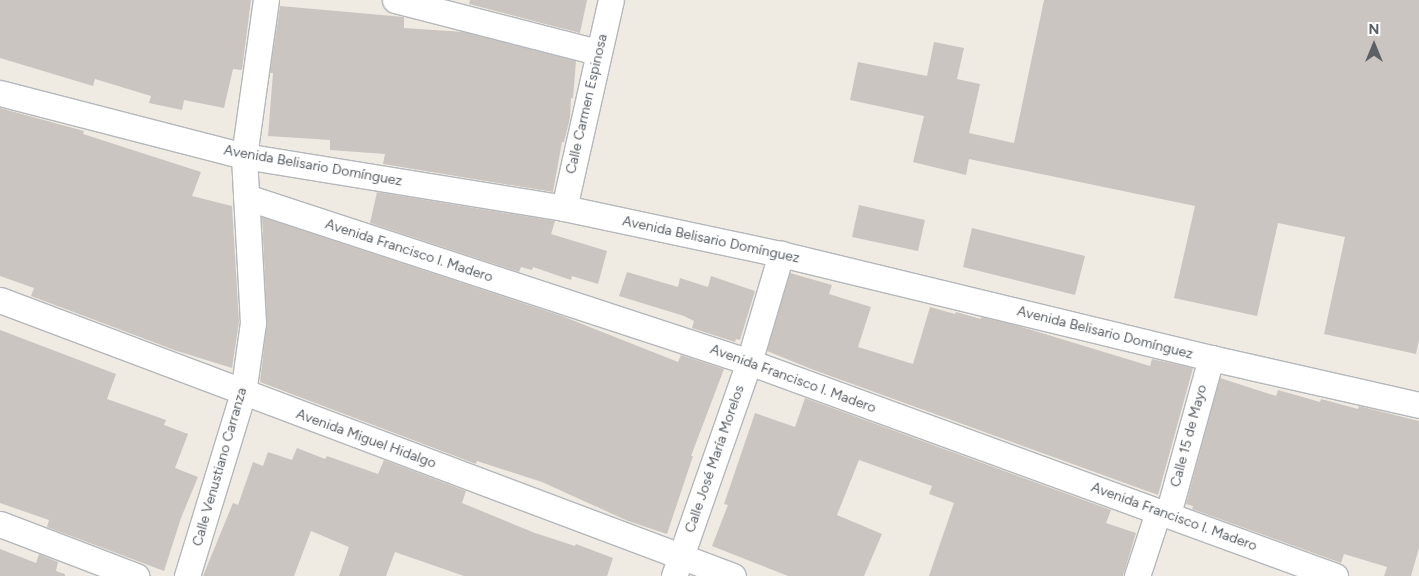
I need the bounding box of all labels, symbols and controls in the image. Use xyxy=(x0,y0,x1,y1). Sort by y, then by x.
north arrow xyxy=(1349,20,1399,70)
text: N xyxy=(1369,21,1379,38)
street label: Calle Carmen Espinosa xyxy=(563,32,611,176)
street label: Avenida Belisario Domínguez xyxy=(222,142,404,190)
street label: Avenida Belisario Domínguez xyxy=(621,213,801,267)
street label: Avenida Francisco I. Madero xyxy=(323,216,495,286)
street label: Avenida Belisario Domínguez xyxy=(1015,303,1195,363)
street label: Avenida Francisco I. Madero xyxy=(708,341,878,417)
street label: Calle José María Morelos xyxy=(682,383,748,535)
street label: Calle 15 de Mayo xyxy=(1167,383,1211,489)
street label: Calle Venustiano Carranza xyxy=(189,386,251,548)
street label: Avenida Miguel Hidalgo xyxy=(294,406,438,472)
street label: Avenida Francisco I. Madero xyxy=(1089,479,1259,555)

